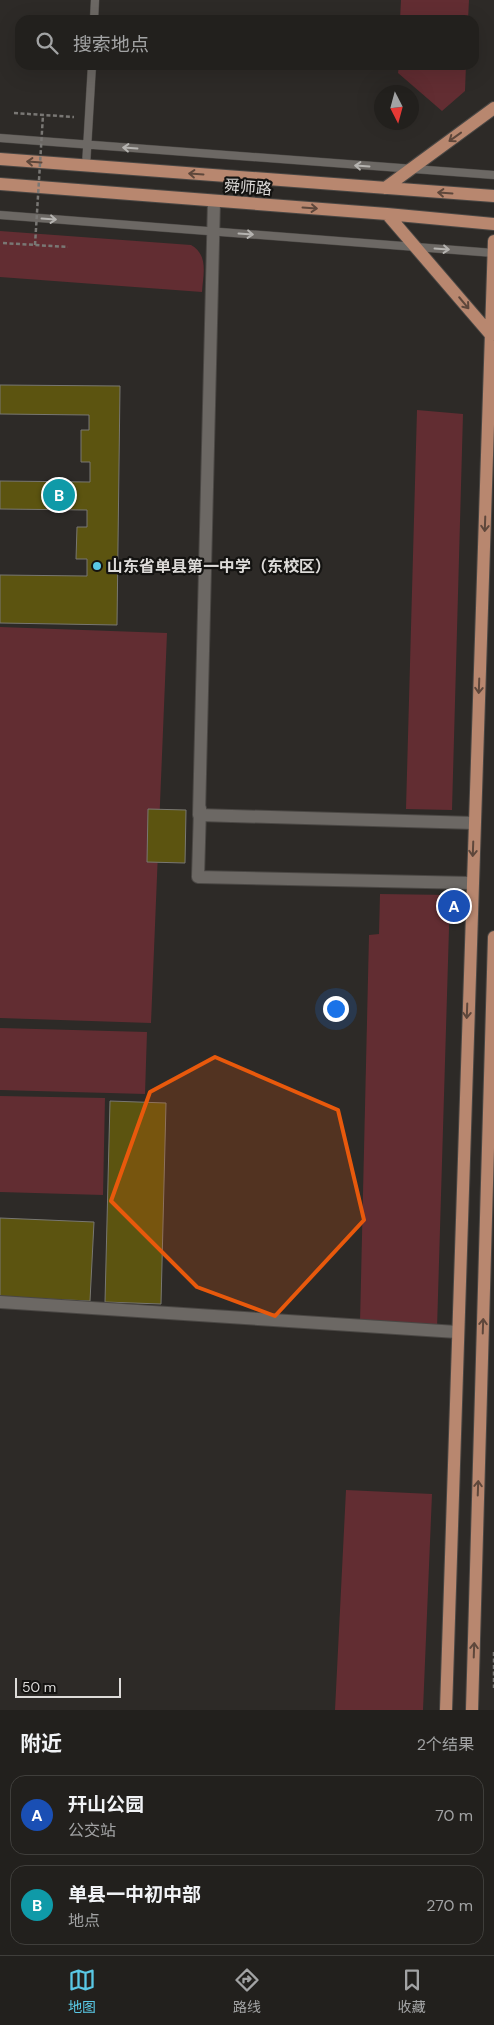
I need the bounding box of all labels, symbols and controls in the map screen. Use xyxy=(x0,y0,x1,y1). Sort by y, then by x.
search box xyxy=(15,15,479,70)
icon: search xyxy=(33,29,61,57)
text: 搜索地点 xyxy=(73,32,149,57)
north arrow xyxy=(374,85,419,130)
one-way arrow xyxy=(448,132,462,142)
one-way arrow xyxy=(122,143,138,153)
one-way arrow xyxy=(26,157,42,167)
one-way arrow xyxy=(354,161,370,170)
one-way arrow xyxy=(188,169,204,179)
street label: 舜师路 xyxy=(223,175,273,200)
one-way arrow xyxy=(438,188,454,197)
one-way arrow xyxy=(302,203,318,212)
one-way arrow xyxy=(40,214,56,223)
one-way arrow xyxy=(237,229,253,239)
one-way arrow xyxy=(434,244,450,253)
one-way arrow xyxy=(459,297,470,310)
pin: B xyxy=(43,476,75,514)
one-way arrow xyxy=(480,516,489,532)
place label: 山东省单县第一中学（东校区） xyxy=(107,556,331,577)
marker: 山东省单县第一中学（东校区） xyxy=(91,560,103,572)
one-way arrow xyxy=(474,678,484,694)
one-way arrow xyxy=(468,840,478,856)
pin: A xyxy=(438,887,470,925)
your location xyxy=(323,996,349,1022)
one-way arrow xyxy=(463,1003,472,1019)
one-way arrow xyxy=(478,1318,488,1334)
one-way arrow xyxy=(474,1480,483,1496)
one-way arrow xyxy=(469,1643,479,1659)
scale bar xyxy=(15,1675,121,1698)
text: 50 m xyxy=(22,1678,56,1696)
text: 附近 xyxy=(20,1730,62,1758)
text: 2个结果 xyxy=(417,1734,474,1755)
text: 幵山公园 xyxy=(68,1792,144,1817)
text: A xyxy=(31,1805,43,1826)
text: 70 m xyxy=(435,1805,473,1826)
text: 公交站 xyxy=(68,1820,116,1841)
text: 单县一中初中部 xyxy=(68,1882,201,1907)
text: B xyxy=(32,1895,42,1916)
text: 270 m xyxy=(426,1895,473,1916)
text: 地点 xyxy=(68,1910,100,1931)
tab: 地图 xyxy=(68,1966,96,2016)
tab: 路线 xyxy=(233,1966,261,2016)
tab: 收藏 xyxy=(398,1966,426,2016)

